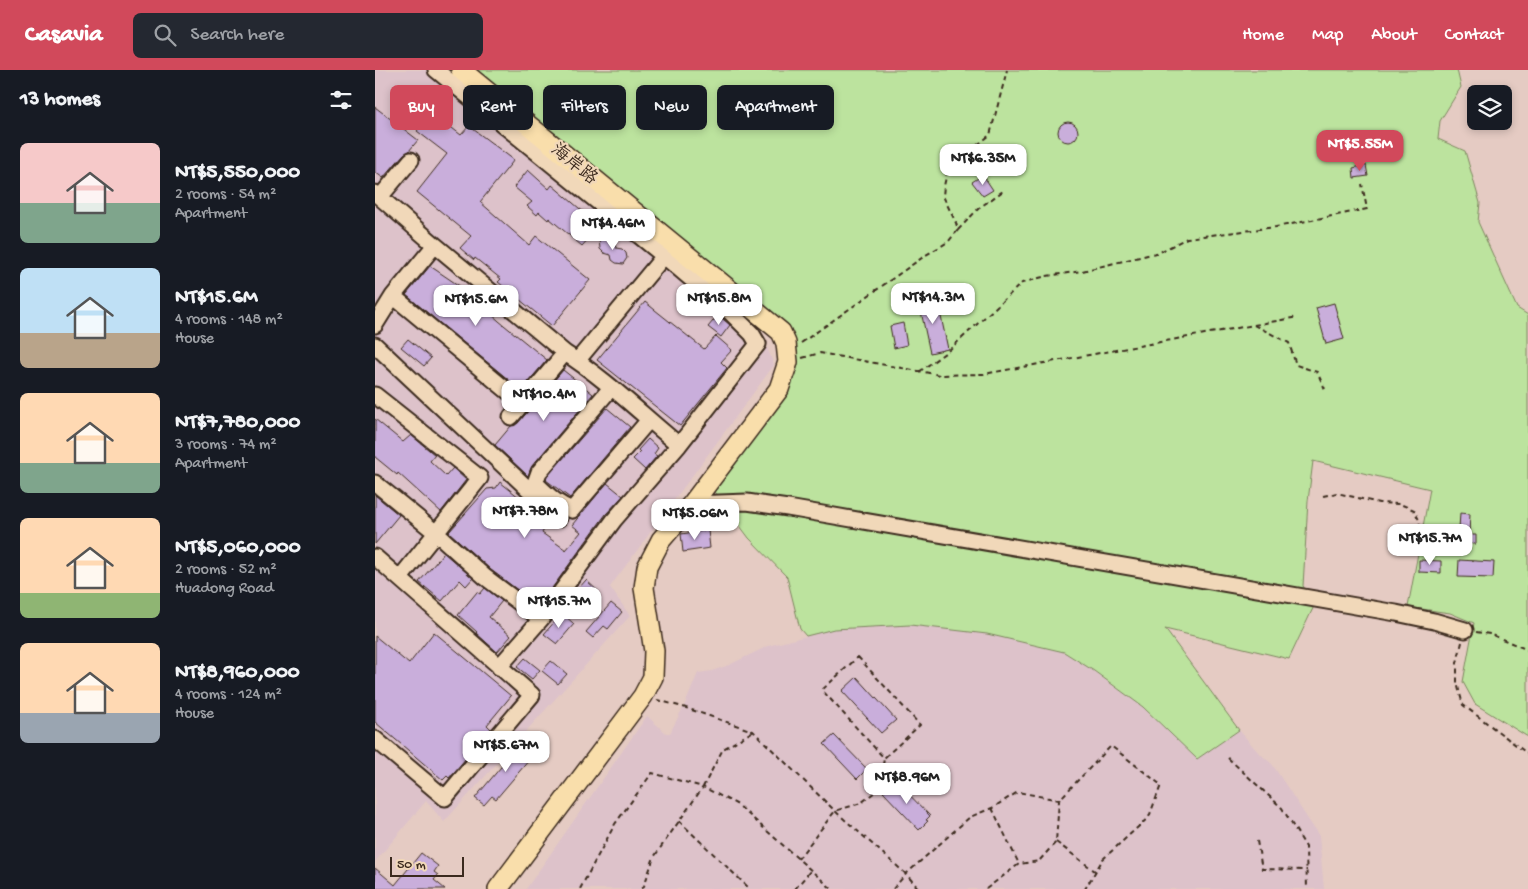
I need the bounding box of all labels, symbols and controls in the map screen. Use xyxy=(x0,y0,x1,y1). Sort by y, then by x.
search box xyxy=(133,13,483,58)
text: Casavia xyxy=(25,21,103,50)
icon: search xyxy=(151,21,179,49)
text: Search here xyxy=(191,24,284,47)
text: Home xyxy=(1242,25,1284,46)
text: Map xyxy=(1312,25,1343,46)
text: About xyxy=(1371,25,1417,46)
text: Contact xyxy=(1445,25,1503,46)
chip: Buy xyxy=(390,85,453,130)
chip: Rent xyxy=(463,85,533,130)
chip: Filters xyxy=(543,85,626,130)
chip: New xyxy=(636,85,707,130)
chip: Apartment xyxy=(717,85,834,130)
map controls xyxy=(1467,85,1512,130)
button: layers xyxy=(1467,85,1512,130)
icon: filters xyxy=(327,86,355,114)
text: 13 homes xyxy=(20,88,100,113)
pin: NT$5.55M xyxy=(1308,129,1412,172)
text: NT$5.55M xyxy=(1327,136,1393,155)
street label: 海岸路 xyxy=(546,139,602,190)
pin: NT$6.35M xyxy=(931,144,1035,186)
text: NT$6.35M xyxy=(951,150,1015,169)
text: NT$5,550,000 xyxy=(175,161,300,186)
icon: home xyxy=(60,163,120,223)
text: 2 rooms · 54 m² xyxy=(175,186,276,205)
text: Apartment xyxy=(175,205,247,224)
pin: NT$4.46M xyxy=(561,208,665,251)
text: NT$4.46M xyxy=(581,215,645,234)
pin: NT$14.3M xyxy=(881,282,985,325)
pin: NT$15.6M xyxy=(424,284,528,327)
pin: NT$15.8M xyxy=(667,284,771,326)
text: NT$15.6M xyxy=(175,286,258,311)
icon: home xyxy=(60,288,120,348)
text: NT$14.3M xyxy=(902,289,964,308)
text: NT$15.8M xyxy=(687,290,751,309)
text: NT$15.6M xyxy=(445,291,507,310)
text: 4 rooms · 148 m² xyxy=(175,311,283,330)
text: House xyxy=(175,330,214,349)
pin: NT$10.4M xyxy=(492,380,596,422)
text: NT$10.4M xyxy=(512,386,576,405)
text: NT$7,780,000 xyxy=(175,411,300,436)
icon: home xyxy=(60,413,120,473)
text: 3 rooms · 74 m² xyxy=(175,436,277,455)
text: Apartment xyxy=(175,455,247,474)
pin: NT$7.78M xyxy=(473,496,577,539)
pin: NT$5.06M xyxy=(643,498,747,541)
text: NT$7.78M xyxy=(492,503,558,522)
text: NT$5.06M xyxy=(662,505,728,524)
pin: NT$15.7M xyxy=(1378,524,1482,566)
text: NT$15.7M xyxy=(1398,530,1462,549)
text: NT$5,060,000 xyxy=(175,536,301,561)
icon: home xyxy=(60,538,120,598)
text: 2 rooms · 52 m² xyxy=(175,561,277,580)
text: Huadong Road xyxy=(175,580,274,599)
pin: NT$15.7M xyxy=(507,586,611,629)
text: NT$15.7M xyxy=(527,593,591,612)
text: NT$8,960,000 xyxy=(175,661,300,686)
icon: home xyxy=(60,663,120,723)
text: 4 rooms · 124 m² xyxy=(175,686,282,705)
text: House xyxy=(175,705,214,724)
pin: NT$5.67M xyxy=(454,730,558,773)
text: NT$5.67M xyxy=(474,737,538,756)
pin: NT$8.96M xyxy=(855,762,959,805)
text: NT$8.96M xyxy=(875,769,939,788)
scale bar xyxy=(390,854,464,877)
text: 50 m xyxy=(397,857,426,874)

